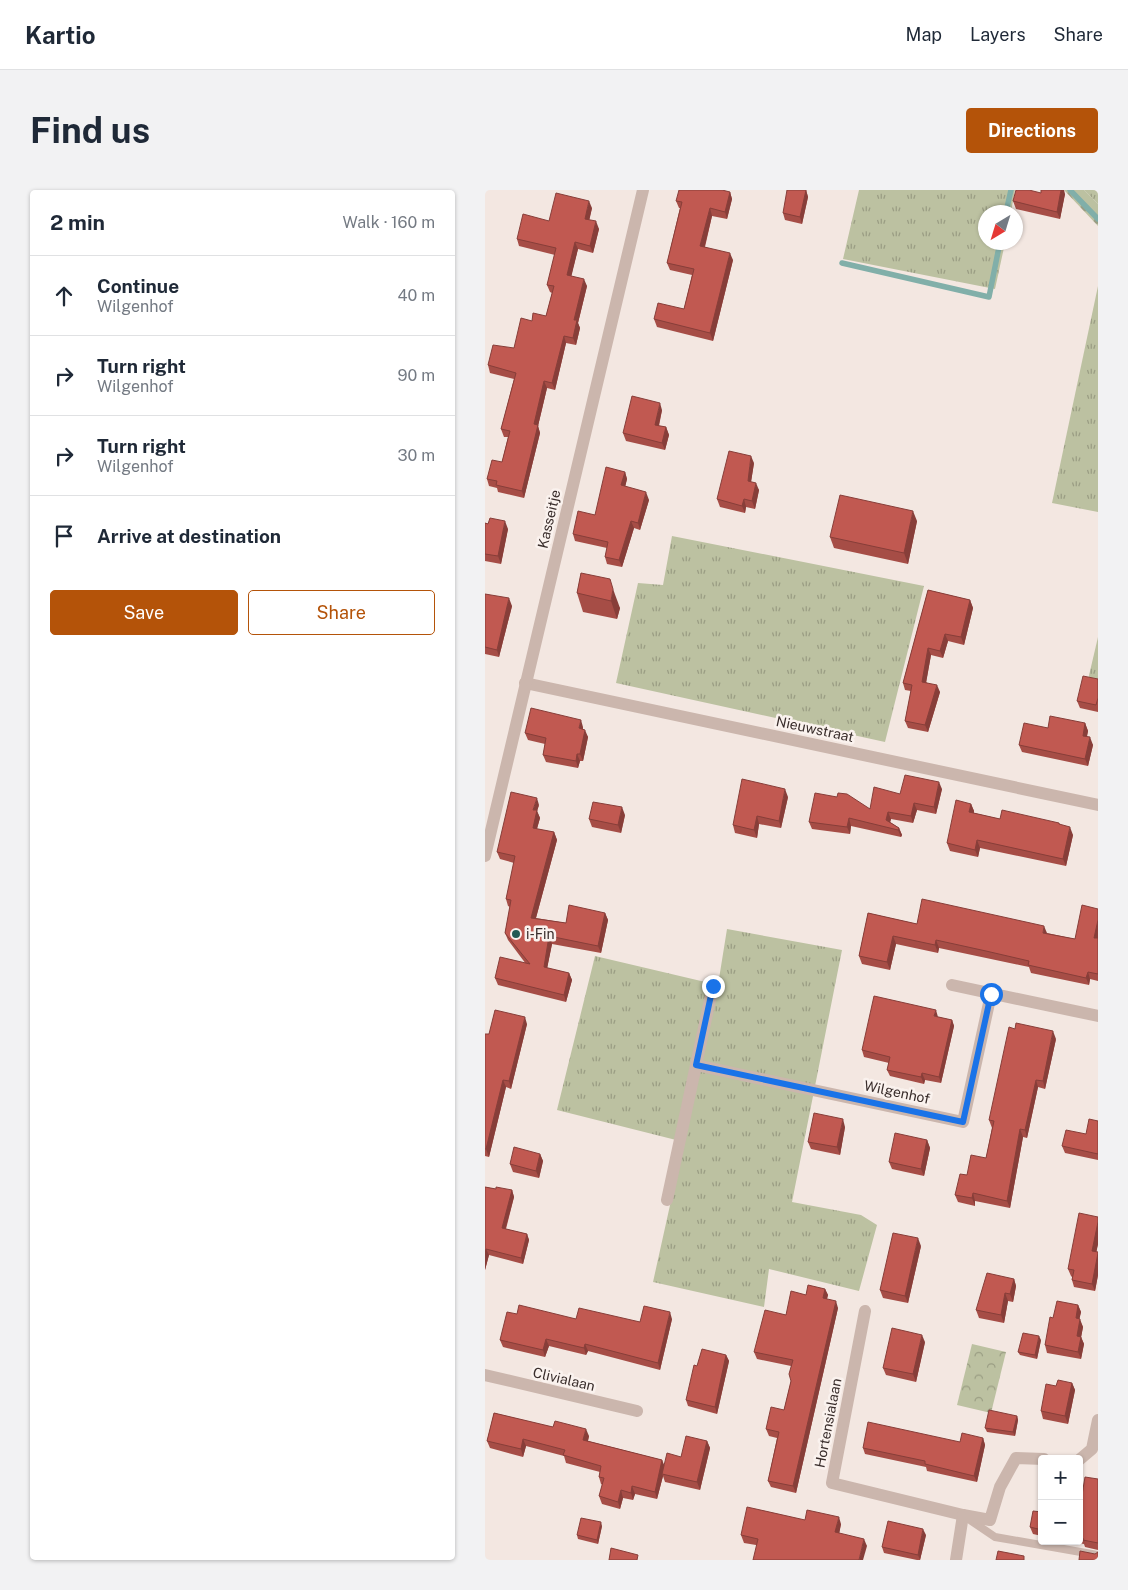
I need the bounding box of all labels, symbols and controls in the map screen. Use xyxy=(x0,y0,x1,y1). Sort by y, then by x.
text: Kartio xyxy=(25,21,96,49)
text: Map xyxy=(906,24,942,45)
text: Layers xyxy=(970,24,1026,45)
text: Share xyxy=(1054,24,1103,45)
button: Directions xyxy=(966,108,1098,153)
text: Find us xyxy=(30,110,150,151)
north arrow xyxy=(978,205,1023,250)
text: 2 min xyxy=(50,210,105,235)
text: Walk · 160 m xyxy=(343,213,435,232)
text: Continue xyxy=(97,275,179,297)
icon: ahead xyxy=(50,282,78,310)
text: 40 m xyxy=(397,286,435,305)
text: Wilgenhof xyxy=(97,297,174,316)
text: Turn right xyxy=(97,355,186,377)
icon: right xyxy=(50,362,78,390)
text: 90 m xyxy=(398,366,435,385)
text: Wilgenhof xyxy=(97,377,174,396)
text: Turn right xyxy=(97,435,186,457)
icon: right xyxy=(50,442,78,470)
text: 30 m xyxy=(398,446,435,465)
text: Wilgenhof xyxy=(97,457,174,476)
street label: Kasseitje xyxy=(534,488,564,550)
icon: arrive xyxy=(50,522,78,550)
text: Arrive at destination xyxy=(97,525,281,547)
button: Save xyxy=(50,590,238,635)
button: Share xyxy=(248,590,435,635)
street label: Nieuwstraat xyxy=(775,713,855,745)
place label: i-Fin xyxy=(526,926,555,942)
marker: i-Fin xyxy=(510,928,522,940)
route end xyxy=(702,975,725,998)
route start xyxy=(980,983,1003,1006)
street label: Wilgenhof xyxy=(863,1077,932,1107)
street label: Clivialaan xyxy=(531,1364,597,1394)
street label: Hortensialaan xyxy=(811,1377,845,1469)
map controls xyxy=(1038,1455,1083,1545)
button: + xyxy=(1038,1455,1083,1500)
button: − xyxy=(1038,1500,1083,1545)

